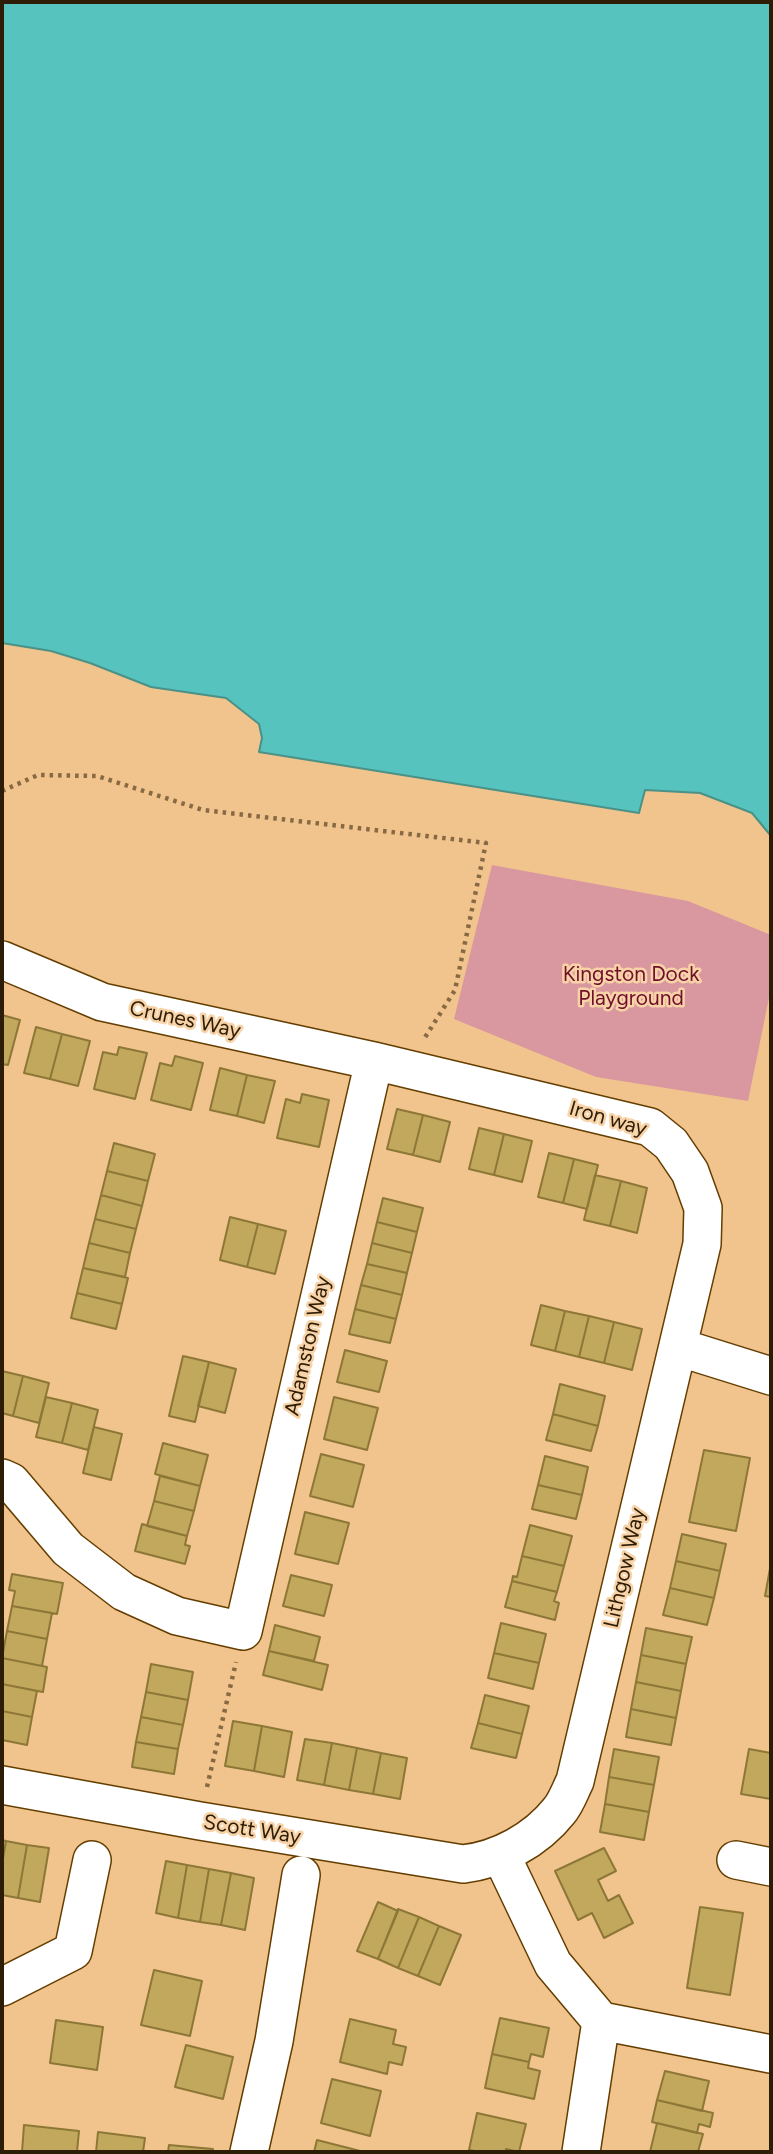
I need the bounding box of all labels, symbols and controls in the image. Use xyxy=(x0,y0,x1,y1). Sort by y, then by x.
park label: Kingston Dock Playground xyxy=(563,962,699,1012)
street label: Crunes Way xyxy=(127,996,243,1044)
street label: Iron way xyxy=(566,1096,650,1142)
street label: Adamston Way xyxy=(280,1274,336,1418)
street label: Lithgow Way xyxy=(599,1506,651,1630)
street label: Scott Way xyxy=(201,1810,303,1850)

